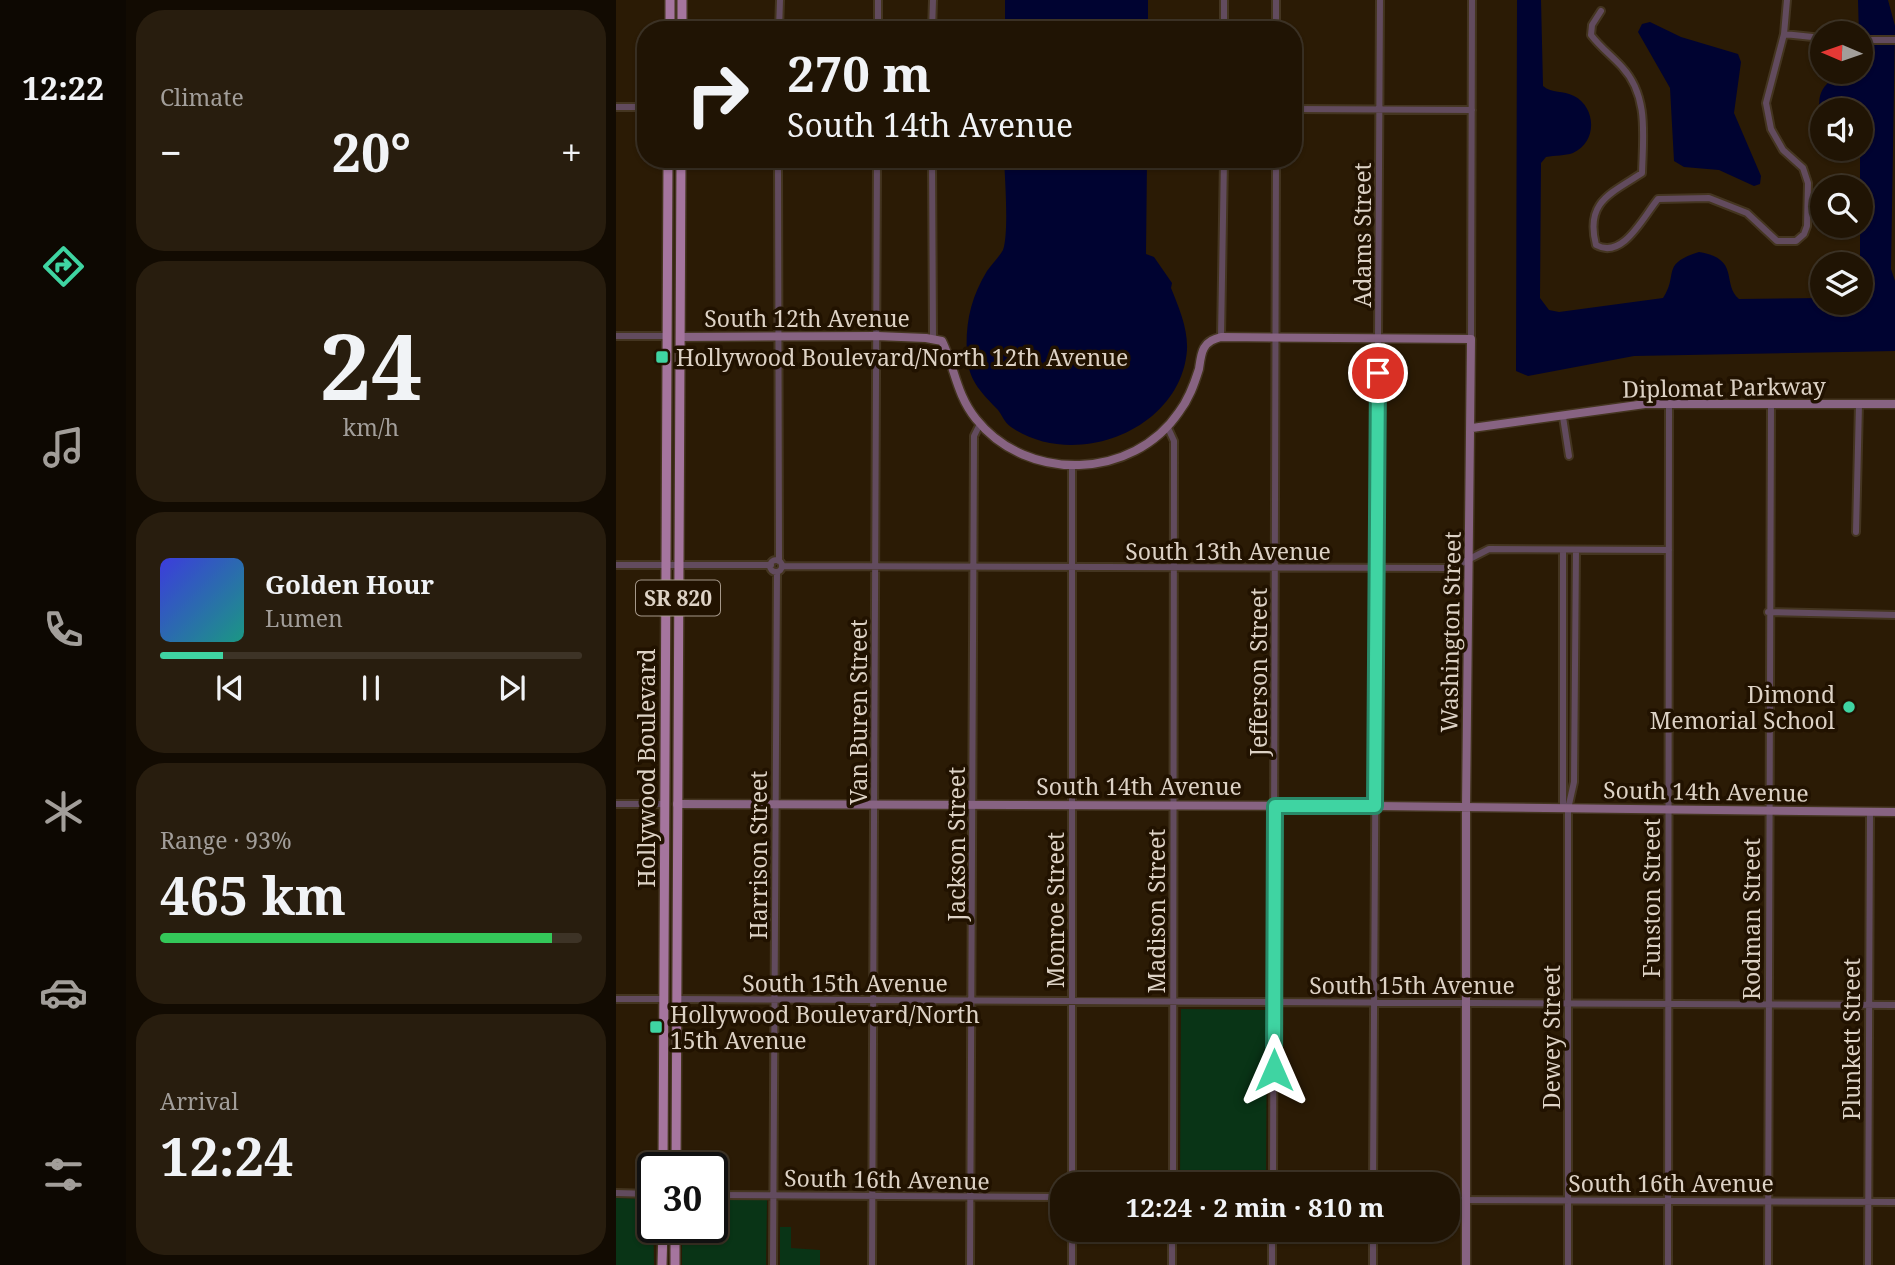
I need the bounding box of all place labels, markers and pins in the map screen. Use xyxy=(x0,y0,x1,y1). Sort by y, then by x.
place label: Hollywood Boulevard/North 12th Avenue xyxy=(676,341,1128,373)
pin xyxy=(1348,343,1408,403)
marker: Hollywood Boulevard/North 12th Avenue xyxy=(654,349,670,365)
place label: Dimond Memorial School xyxy=(1650,678,1835,736)
marker: Dimond Memorial School xyxy=(1841,699,1857,715)
place label: Hollywood Boulevard/North 15th Avenue xyxy=(670,998,980,1056)
marker: Hollywood Boulevard/North 15th Avenue xyxy=(648,1019,664,1035)

